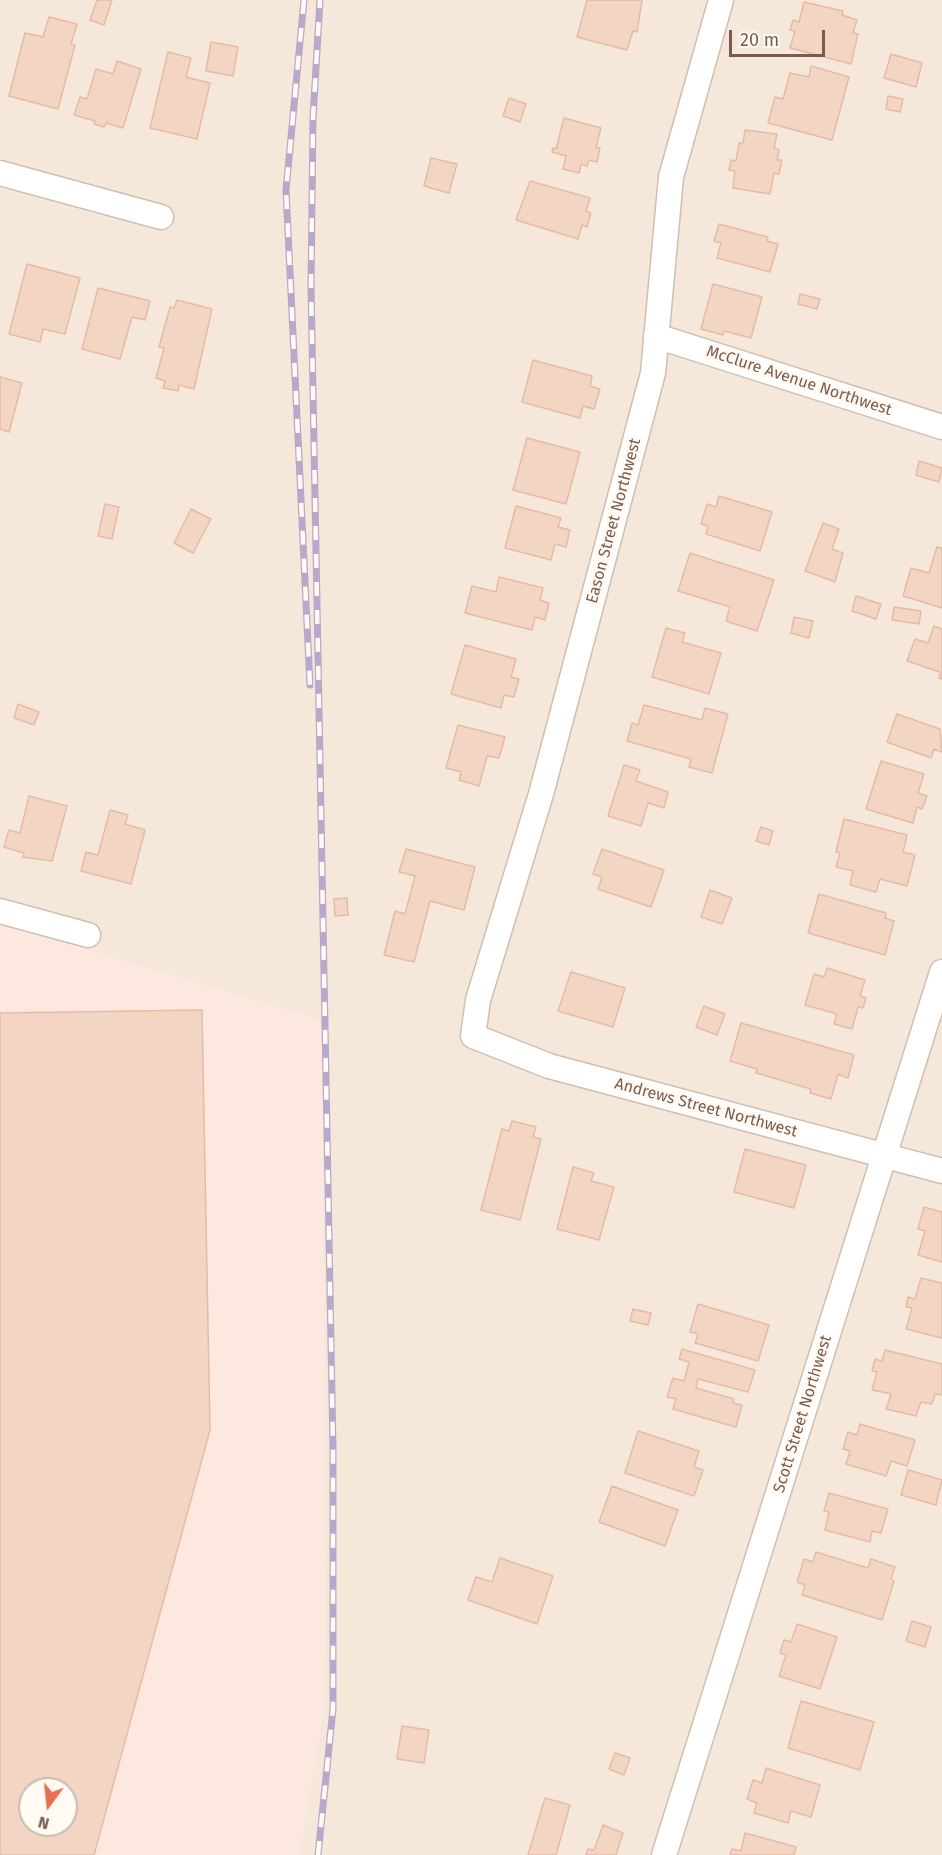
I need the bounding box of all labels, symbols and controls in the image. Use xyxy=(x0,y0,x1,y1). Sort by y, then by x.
scale bar xyxy=(732,18,828,56)
text: 20 m xyxy=(740,29,779,51)
street label: McClure Avenue Northwest xyxy=(704,342,894,420)
street label: Eason Street Northwest xyxy=(583,436,645,606)
street label: Andrews Street Northwest xyxy=(613,1074,799,1142)
street label: Scott Street Northwest xyxy=(770,1333,836,1495)
north arrow xyxy=(18,1777,78,1837)
text: N xyxy=(36,1812,51,1833)

